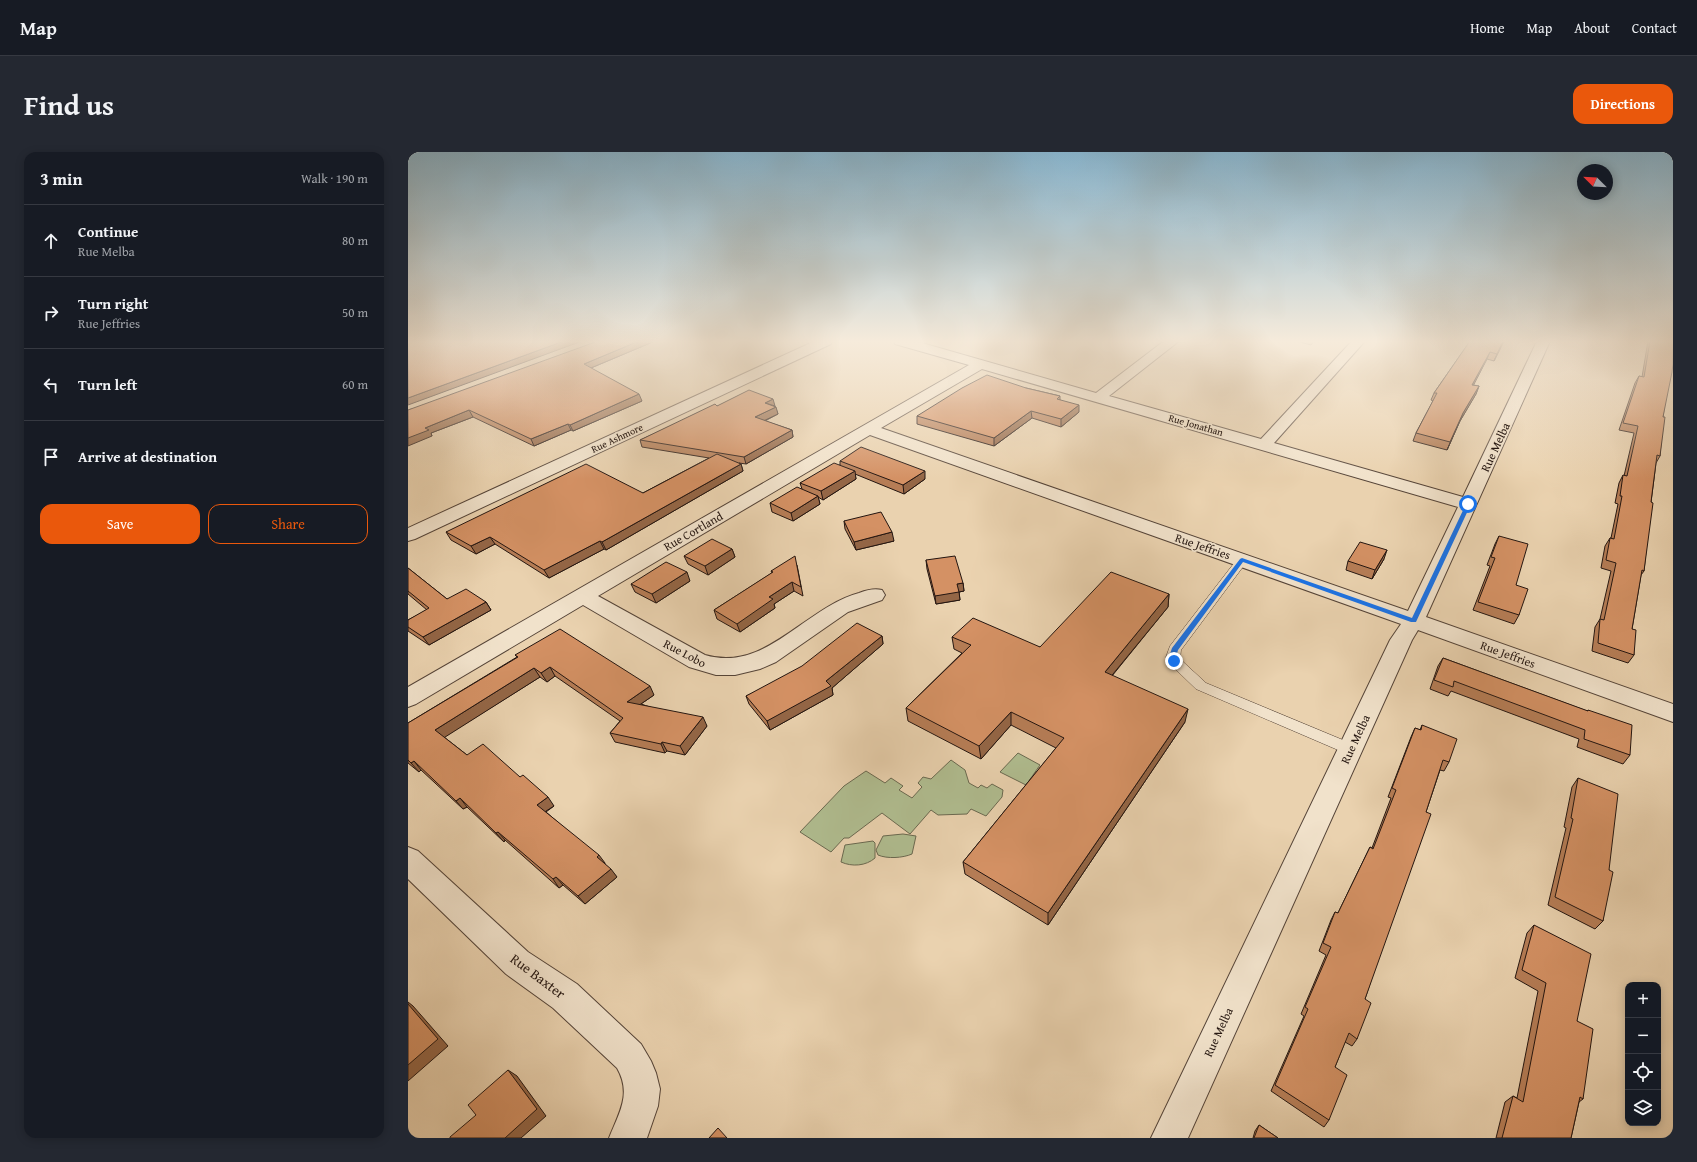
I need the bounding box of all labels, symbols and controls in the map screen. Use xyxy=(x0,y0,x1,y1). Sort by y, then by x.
text: Map xyxy=(20,14,57,42)
text: Home xyxy=(1470,18,1505,38)
text: Map xyxy=(1527,18,1552,38)
text: About xyxy=(1574,18,1610,38)
text: Contact xyxy=(1632,18,1677,38)
text: Find us xyxy=(24,84,114,125)
button: Directions xyxy=(1573,84,1673,124)
north arrow xyxy=(1577,164,1613,200)
text: 3 min xyxy=(40,166,82,191)
text: Walk · 190 m xyxy=(301,169,368,188)
text: Continue xyxy=(78,221,139,242)
icon: ahead xyxy=(40,230,62,252)
text: 80 m xyxy=(342,231,368,250)
text: Rue Melba xyxy=(78,242,135,261)
text: Turn right xyxy=(78,293,149,314)
icon: right xyxy=(40,302,62,324)
text: 50 m xyxy=(342,303,368,322)
text: Rue Jeffries xyxy=(78,314,140,333)
icon: left xyxy=(40,374,62,396)
text: Turn left xyxy=(78,374,137,395)
text: 60 m xyxy=(342,375,368,394)
street label: Rue Jonathan xyxy=(1167,410,1225,440)
street label: Rue Ashmore xyxy=(589,419,646,457)
street label: Rue Melba xyxy=(1476,419,1514,474)
icon: arrive xyxy=(40,446,62,468)
text: Arrive at destination xyxy=(78,446,217,467)
route start xyxy=(1459,495,1477,513)
button: Save xyxy=(40,504,200,544)
button: Share xyxy=(208,504,368,544)
street label: Rue Cortland xyxy=(660,507,726,555)
street label: Rue Jeffries xyxy=(1173,529,1233,563)
street label: Rue Lobo xyxy=(661,635,709,671)
street label: Rue Jeffries xyxy=(1478,636,1538,672)
route end xyxy=(1165,652,1183,670)
street label: Rue Melba xyxy=(1336,711,1374,766)
street label: Rue Baxter xyxy=(506,949,570,1003)
map controls xyxy=(1625,982,1661,1126)
button: + xyxy=(1625,982,1661,1018)
street label: Rue Melba xyxy=(1199,1004,1237,1059)
button: − xyxy=(1625,1018,1661,1054)
button: locate xyxy=(1625,1054,1661,1090)
button: layers xyxy=(1625,1090,1661,1126)

